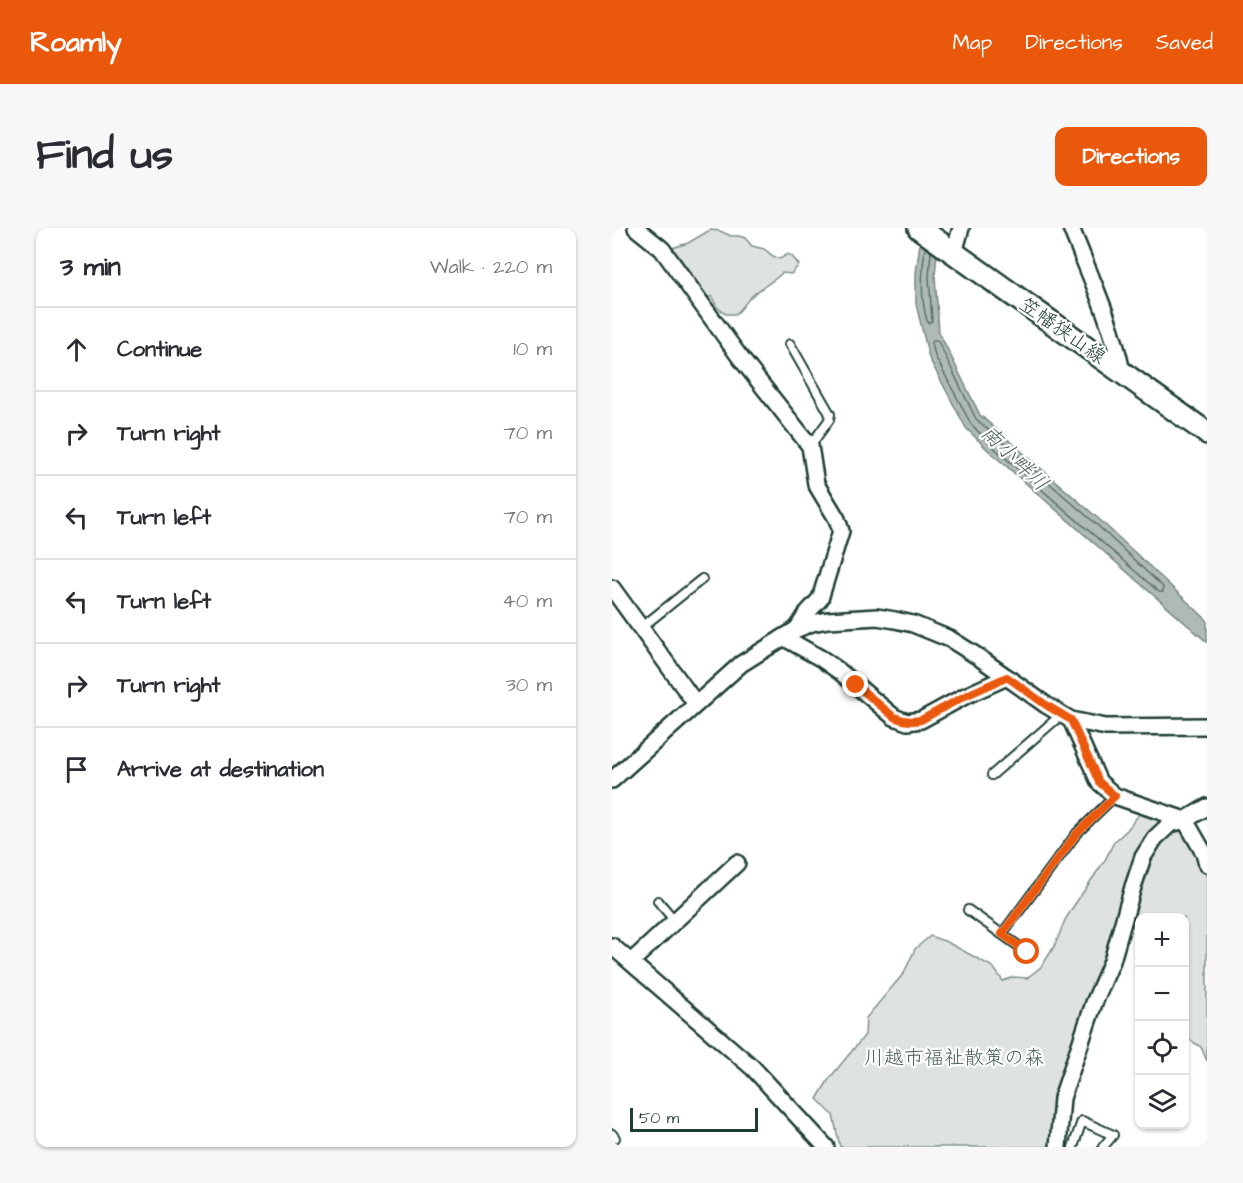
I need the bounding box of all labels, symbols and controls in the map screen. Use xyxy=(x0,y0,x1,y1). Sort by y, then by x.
text: Roamly xyxy=(30,23,122,62)
text: Map xyxy=(952,28,992,57)
text: Directions xyxy=(1025,28,1123,57)
text: Saved xyxy=(1156,28,1213,57)
text: Find us xyxy=(36,127,173,185)
button: Directions xyxy=(1055,127,1207,186)
text: 3 min xyxy=(60,249,121,285)
text: Walk · 220 m xyxy=(430,253,552,281)
street label: 笠幡狭山線 xyxy=(1013,291,1111,371)
icon: ahead xyxy=(60,333,93,366)
text: Continue xyxy=(117,334,202,365)
text: 10 m xyxy=(513,335,552,363)
icon: right xyxy=(60,417,93,450)
text: Turn right xyxy=(117,418,220,449)
text: 70 m xyxy=(504,419,552,447)
water label: 南小畔川 xyxy=(974,419,1055,498)
icon: left xyxy=(60,501,93,534)
text: Turn left xyxy=(117,502,211,533)
text: 70 m xyxy=(504,503,552,531)
icon: left xyxy=(60,585,93,618)
text: Turn left xyxy=(117,586,211,617)
text: 40 m xyxy=(502,587,552,615)
icon: right xyxy=(60,669,93,702)
text: Turn right xyxy=(117,670,220,701)
text: 30 m xyxy=(506,671,552,699)
route end xyxy=(842,671,868,697)
icon: arrive xyxy=(60,753,93,786)
text: Arrive at destination xyxy=(117,754,324,785)
map controls xyxy=(1135,913,1189,1129)
button: + xyxy=(1135,913,1189,967)
route start xyxy=(1013,938,1039,964)
button: − xyxy=(1135,967,1189,1021)
button: locate xyxy=(1135,1021,1189,1075)
park label: 川越市福祉散策の森 xyxy=(864,1044,1044,1072)
button: layers xyxy=(1135,1075,1189,1129)
scale bar xyxy=(630,1105,758,1132)
text: 50 m xyxy=(639,1107,679,1129)

